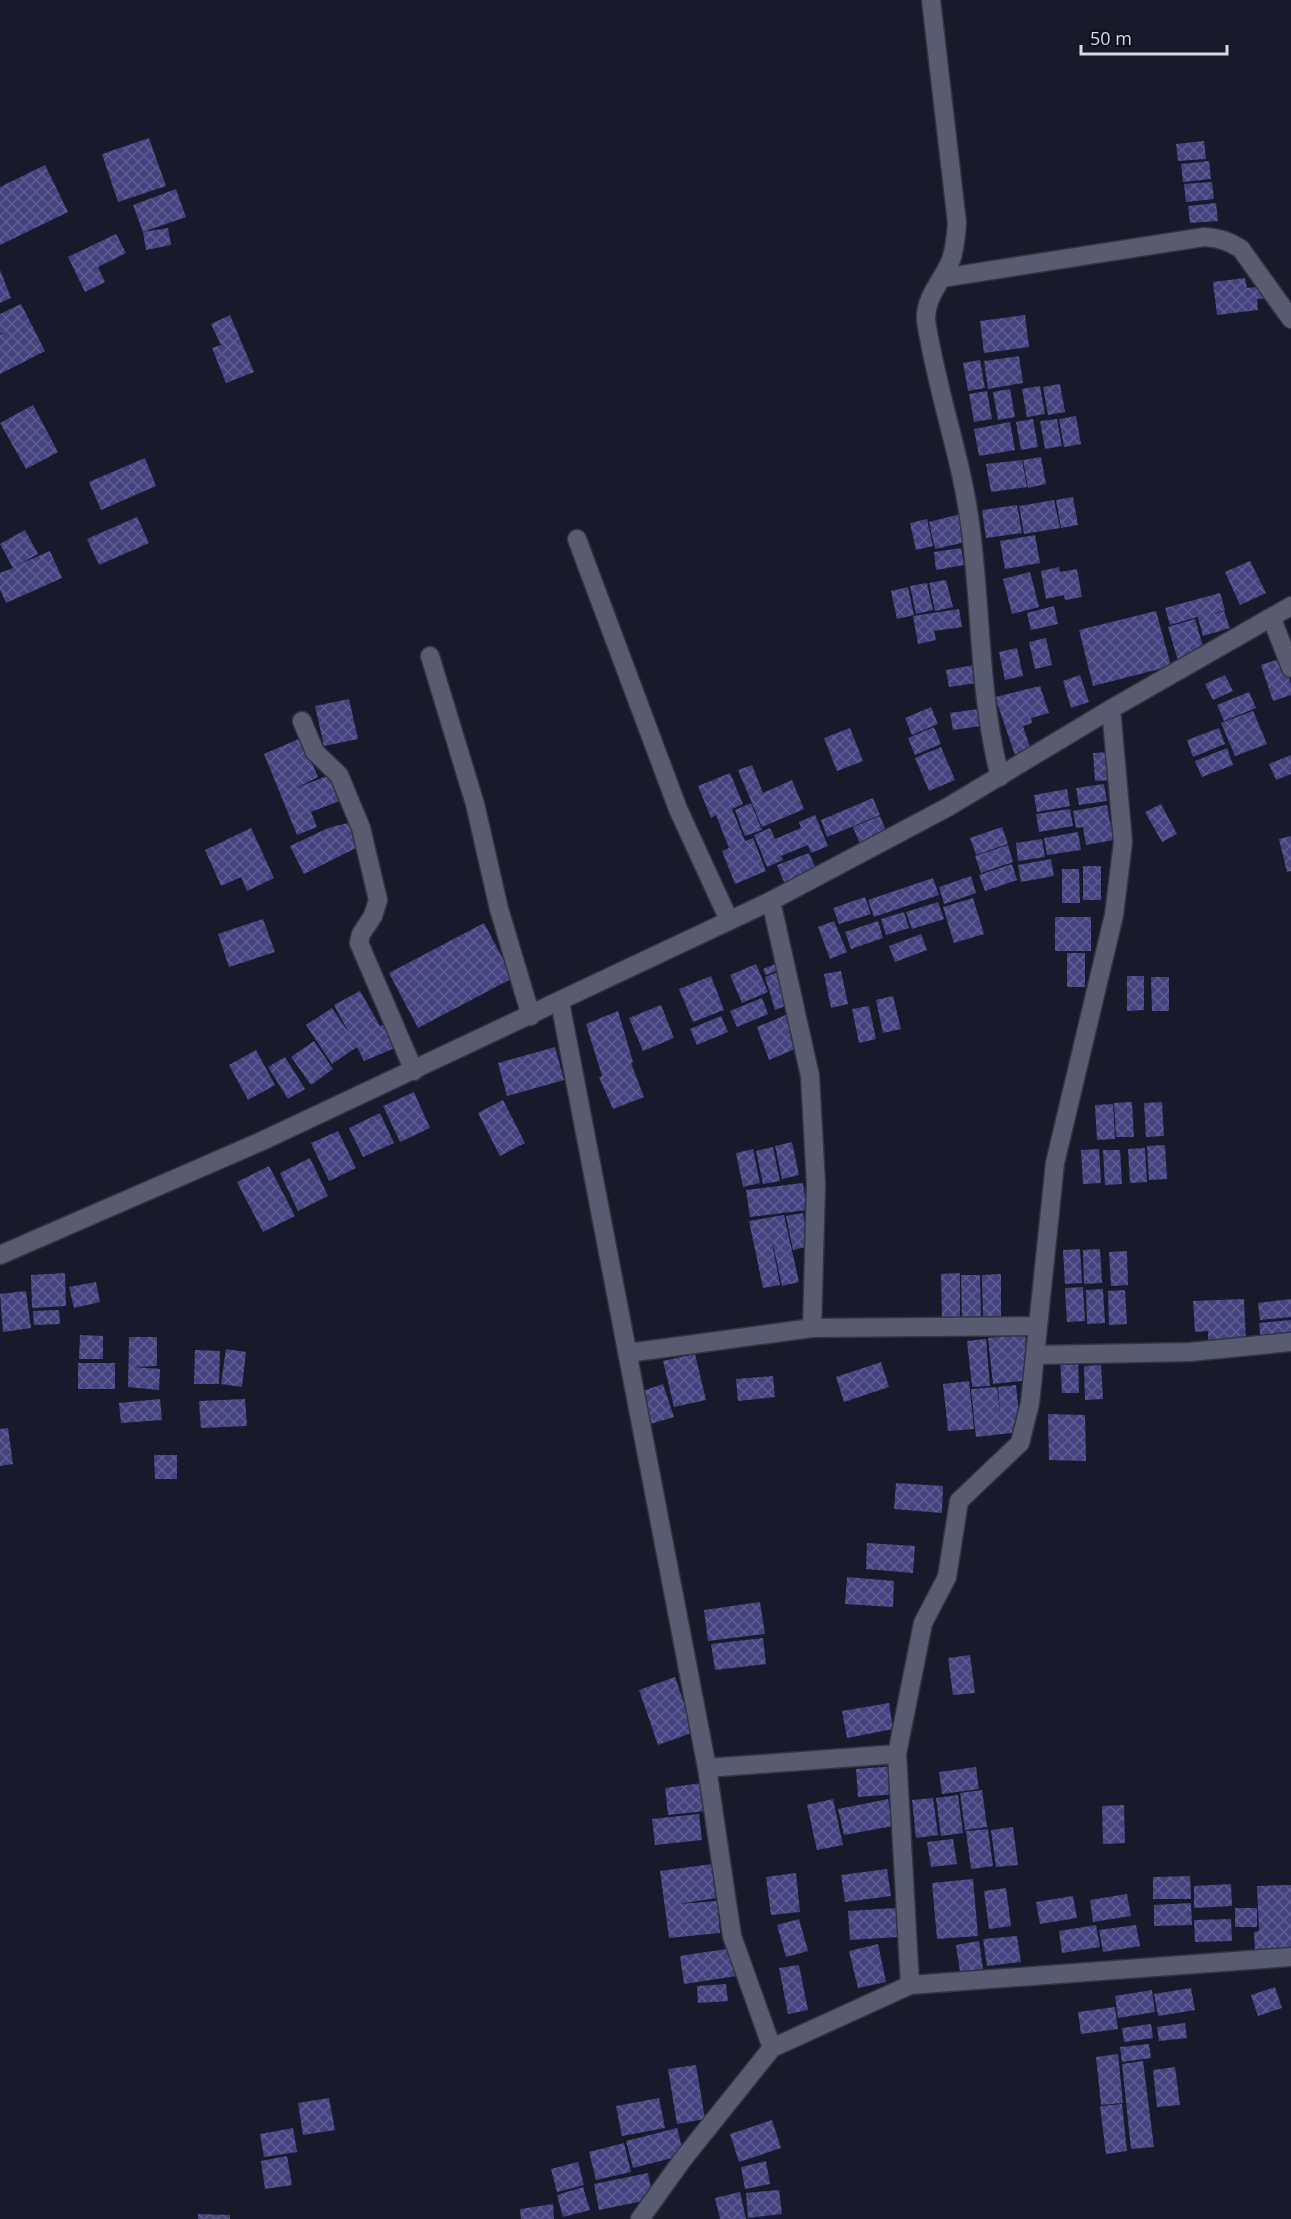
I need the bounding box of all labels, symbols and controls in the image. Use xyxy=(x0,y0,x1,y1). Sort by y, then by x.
scale bar xyxy=(1081,18,1226,56)
text: 50 m xyxy=(1090,26,1132,50)

